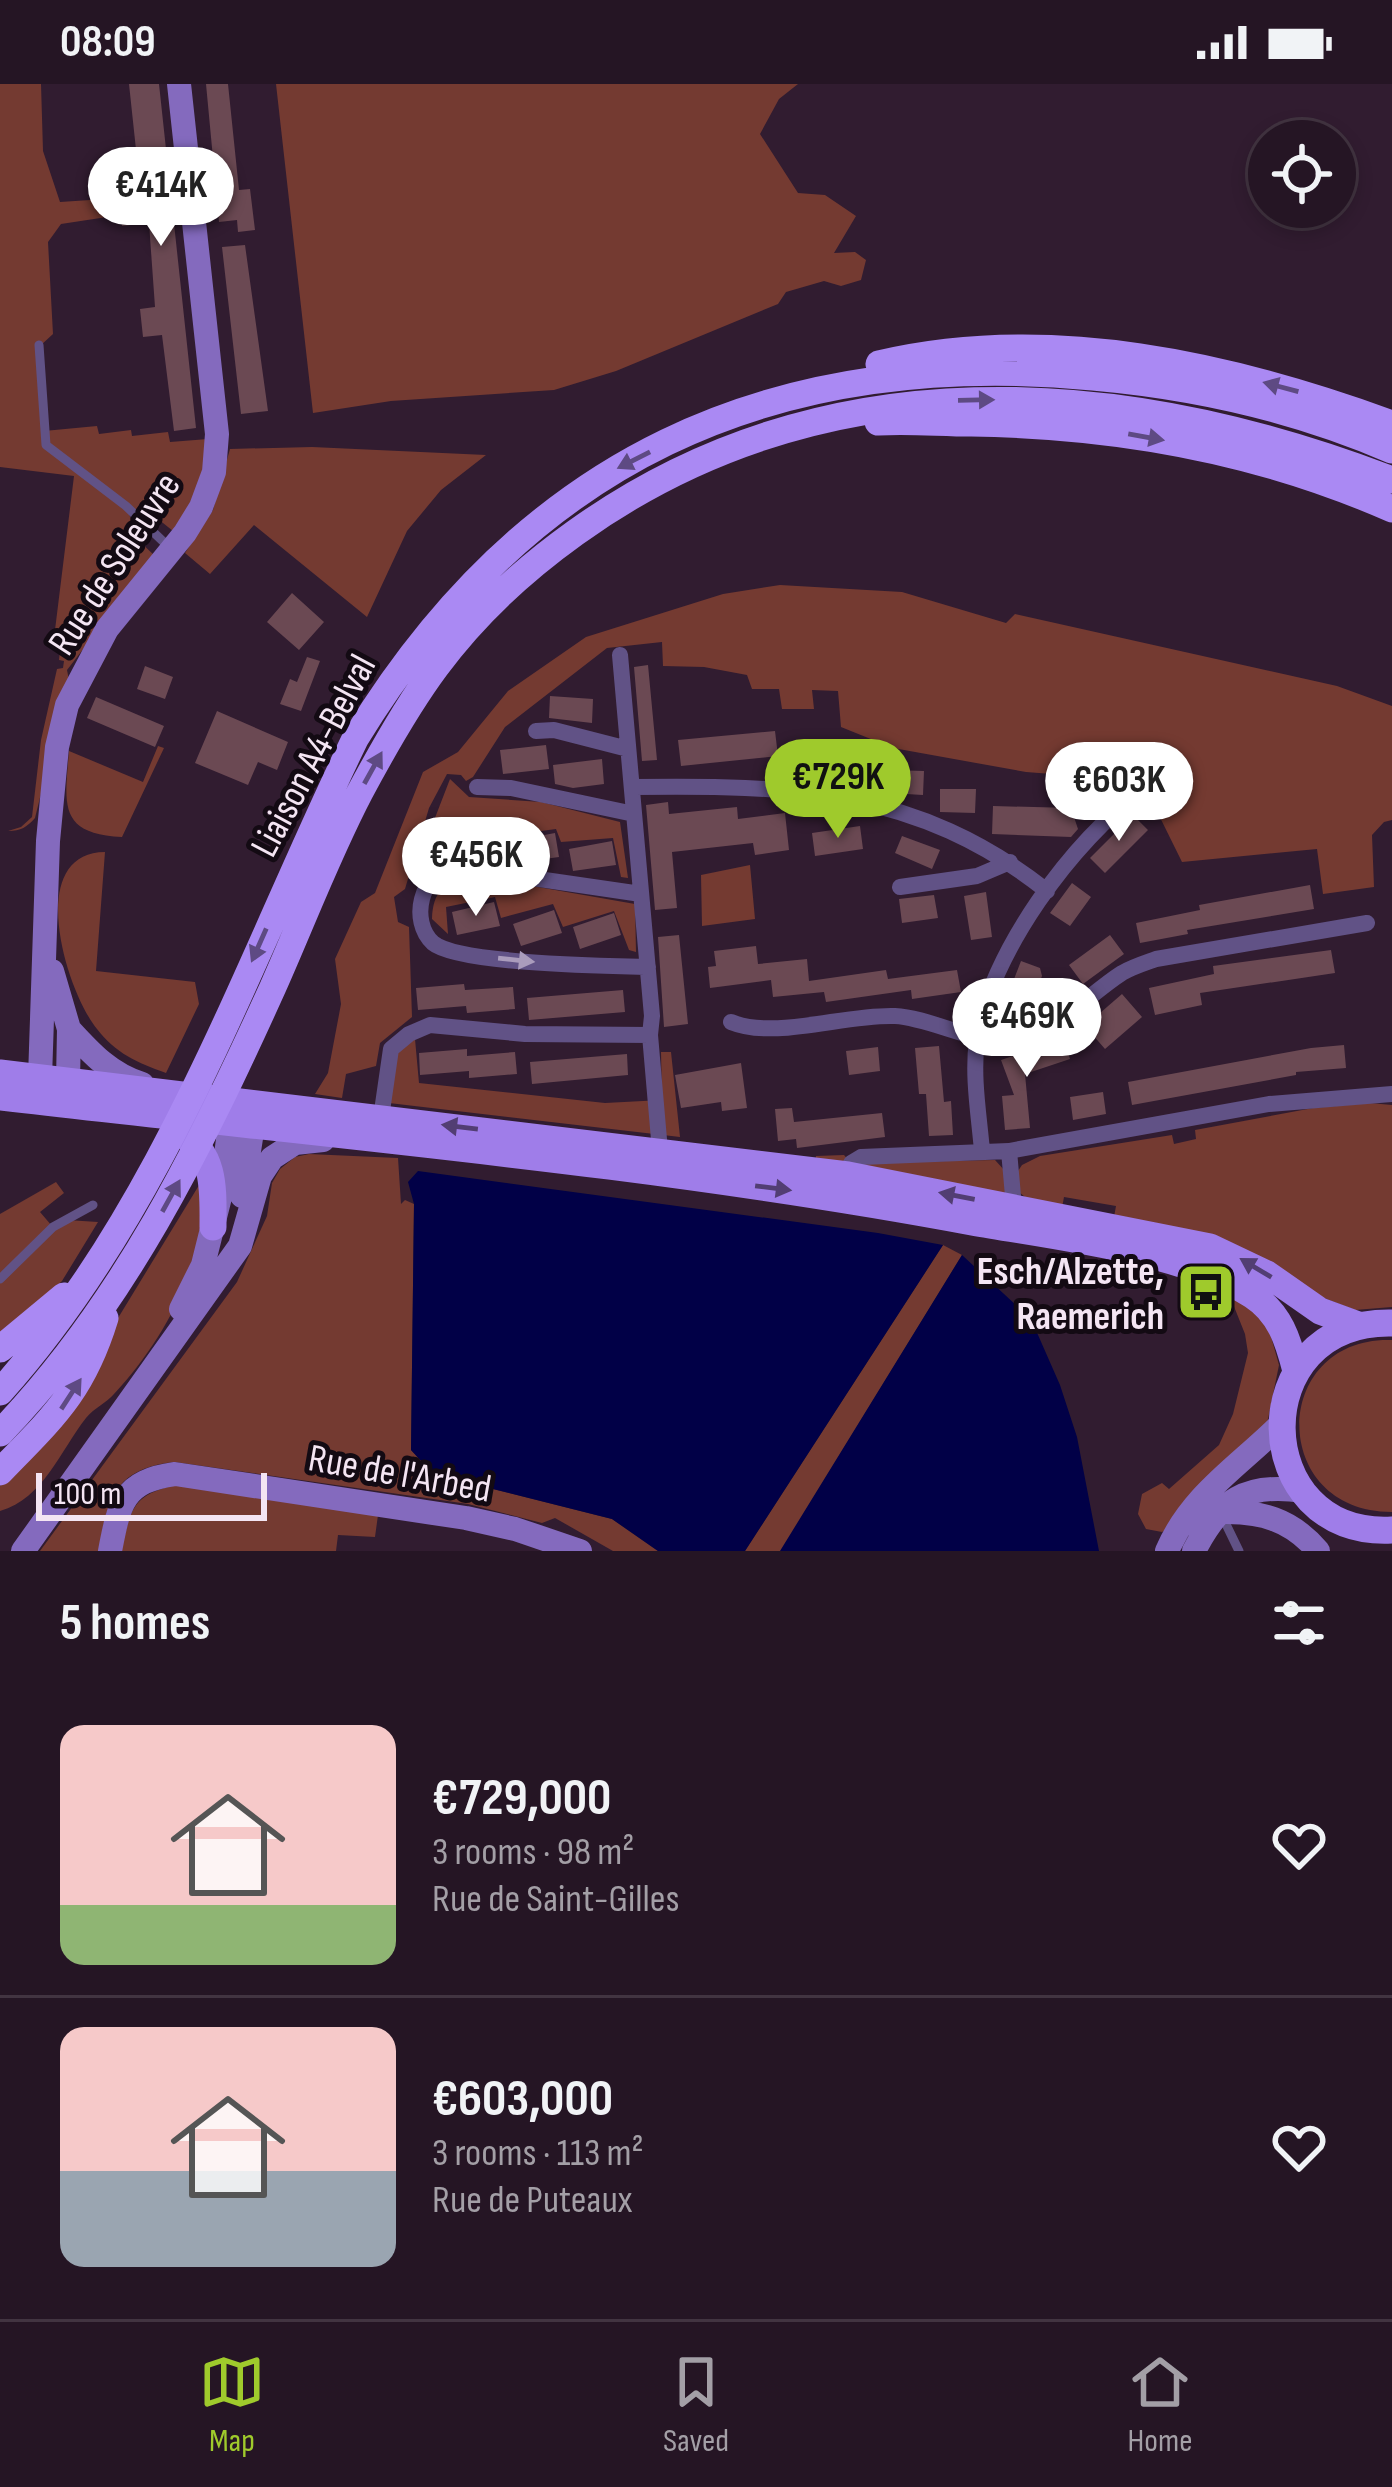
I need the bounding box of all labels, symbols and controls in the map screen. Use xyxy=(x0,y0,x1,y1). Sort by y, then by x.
text: 08:09 xyxy=(60,15,156,70)
map controls xyxy=(1248,120,1356,228)
button: locate xyxy=(1248,120,1356,228)
pin: €414K xyxy=(77,147,245,249)
text: €414K xyxy=(115,162,207,209)
one-way arrow xyxy=(1262,377,1299,396)
one-way arrow xyxy=(958,390,996,409)
one-way arrow xyxy=(1128,428,1166,446)
one-way arrow xyxy=(617,450,651,470)
street label: Rue de Soleuvre xyxy=(39,464,191,664)
street label: Liaison A4-Belval xyxy=(241,647,387,865)
pin: €729K xyxy=(754,739,922,841)
pin: €603K xyxy=(1035,742,1203,844)
one-way arrow xyxy=(362,750,383,785)
text: €729K xyxy=(792,754,884,801)
text: €603K xyxy=(1072,757,1166,804)
pin: €456K xyxy=(392,817,560,919)
text: €456K xyxy=(429,832,523,879)
one-way arrow xyxy=(249,928,269,963)
one-way arrow xyxy=(498,951,535,970)
pin: €469K xyxy=(943,978,1111,1080)
text: €469K xyxy=(979,993,1075,1040)
one-way arrow xyxy=(441,1118,478,1137)
one-way arrow xyxy=(160,1178,181,1213)
one-way arrow xyxy=(755,1178,792,1197)
one-way arrow xyxy=(937,1186,975,1205)
place label: Esch/Alzette, Raemerich xyxy=(977,1249,1164,1341)
one-way arrow xyxy=(1239,1259,1273,1280)
bus stop icon: Esch/Alzette, Raemerich xyxy=(1175,1261,1237,1323)
one-way arrow xyxy=(60,1377,81,1411)
street label: Rue de l'Arbed xyxy=(305,1435,494,1514)
scale bar xyxy=(36,1467,267,1520)
text: 100 m xyxy=(54,1474,121,1514)
icon: filters xyxy=(1266,1590,1332,1656)
text: 5 homes xyxy=(60,1593,210,1654)
text: €729,000 xyxy=(432,1768,611,1829)
icon: home xyxy=(156,1773,300,1917)
icon: heart xyxy=(1266,1812,1332,1878)
text: 3 rooms · 98 m² xyxy=(432,1829,634,1876)
text: Rue de Saint-Gilles xyxy=(432,1876,679,1923)
text: €603,000 xyxy=(432,2069,613,2130)
icon: home xyxy=(156,2075,300,2219)
icon: heart xyxy=(1266,2114,1332,2180)
text: 3 rooms · 113 m² xyxy=(432,2130,644,2177)
text: Rue de Puteaux xyxy=(432,2177,632,2224)
tab: Map xyxy=(199,2349,265,2461)
tab: Saved xyxy=(663,2349,729,2461)
tab: Home xyxy=(1127,2349,1193,2461)

